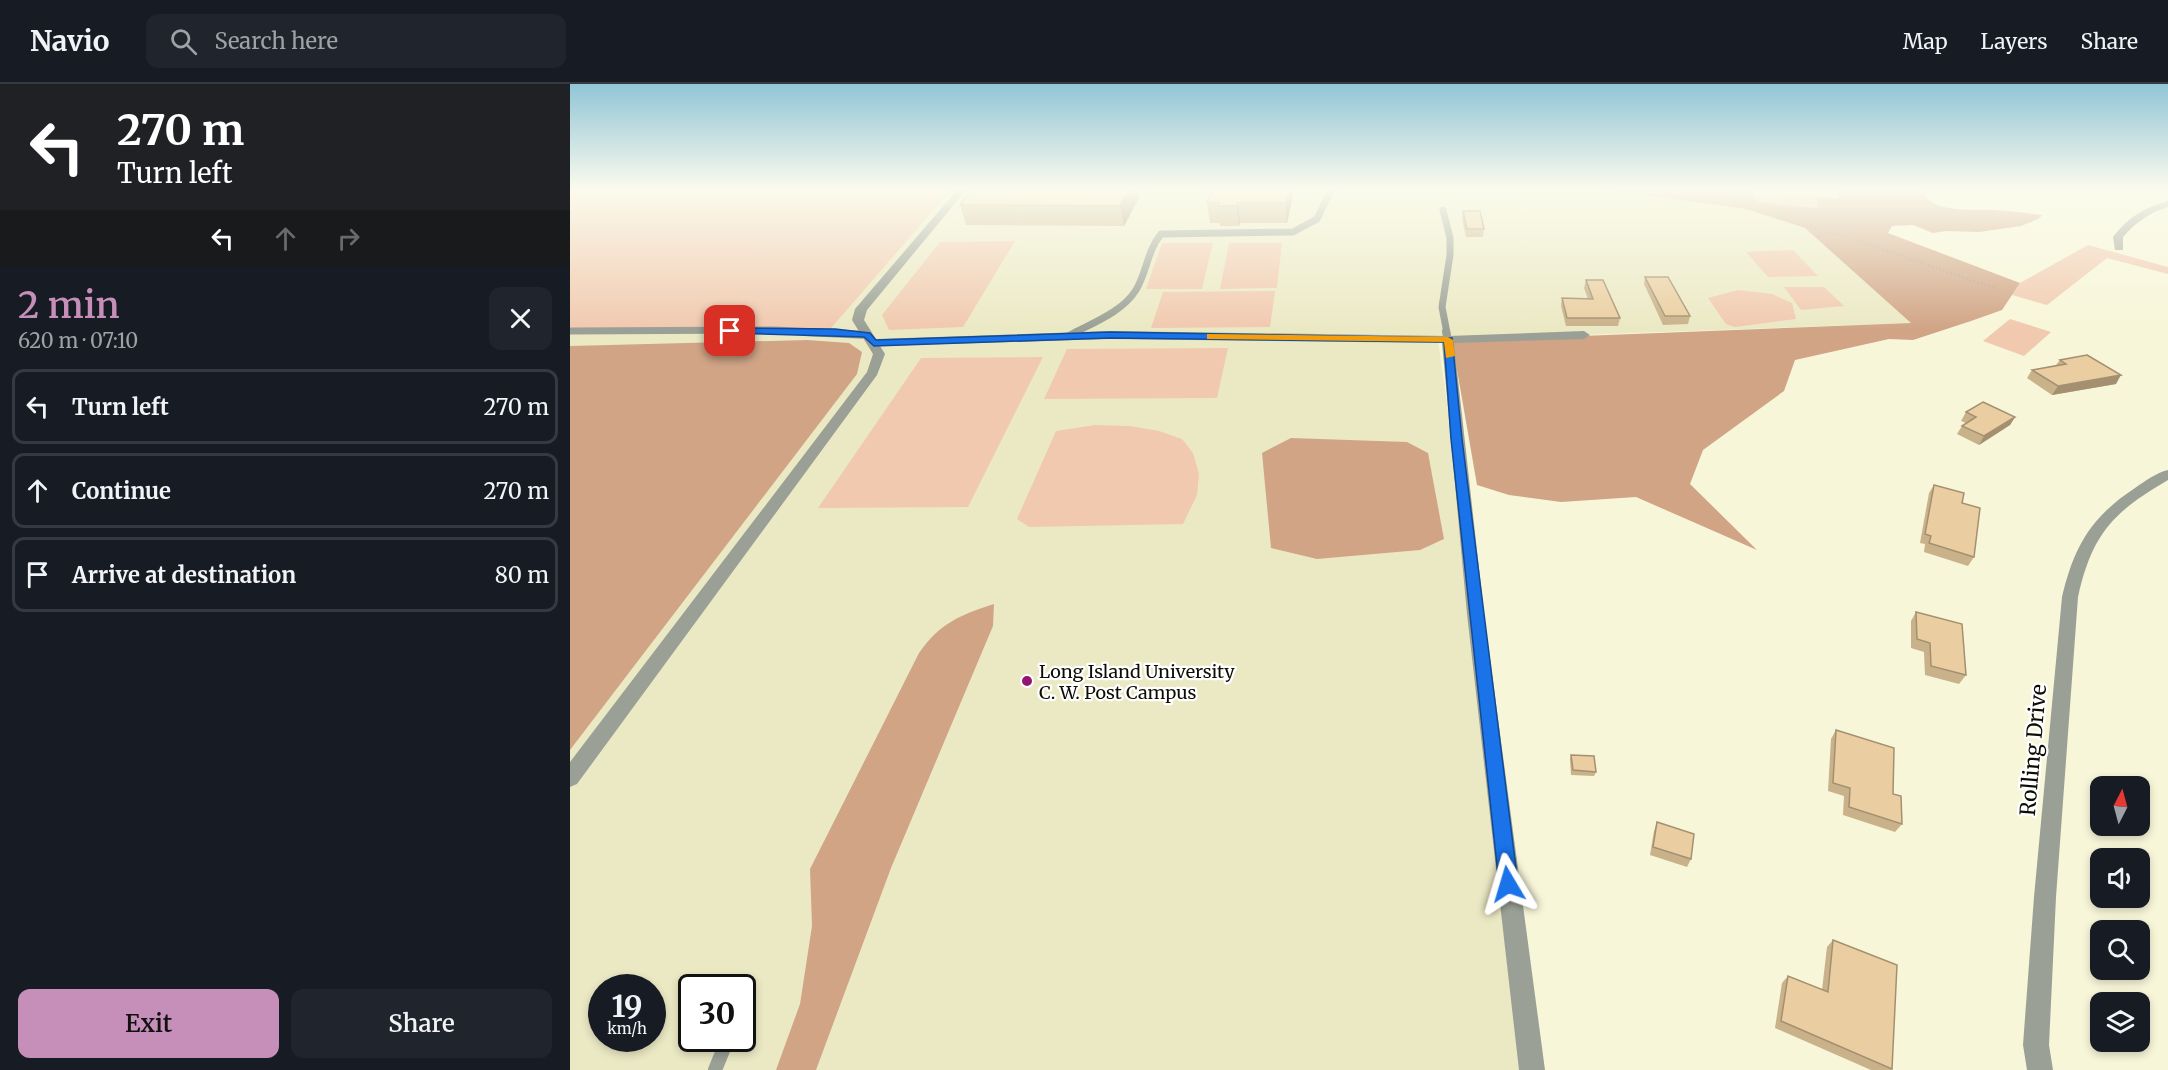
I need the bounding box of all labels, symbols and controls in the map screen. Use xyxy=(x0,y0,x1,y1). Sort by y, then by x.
search box xyxy=(146,14,566,68)
text: Navio xyxy=(30,23,110,59)
icon: search xyxy=(167,25,200,58)
text: Search here xyxy=(215,27,338,55)
text: Map xyxy=(1903,28,1948,55)
text: Layers xyxy=(1981,28,2048,55)
text: Share xyxy=(2081,28,2138,55)
text: 270 m xyxy=(117,104,244,156)
icon: left xyxy=(18,108,96,186)
text: Turn left xyxy=(117,156,232,190)
icon: left xyxy=(206,222,239,255)
icon: ahead xyxy=(269,222,302,255)
icon: right xyxy=(332,222,365,255)
text: 2 min xyxy=(18,283,120,328)
button: close xyxy=(489,287,552,350)
pin xyxy=(704,305,755,356)
icon: arrive xyxy=(713,314,746,347)
text: 620 m · 07:10 xyxy=(18,328,138,353)
icon: left xyxy=(21,390,54,423)
text: Turn left xyxy=(72,393,169,421)
text: 270 m xyxy=(483,393,549,421)
icon: ahead xyxy=(21,474,54,507)
text: Continue xyxy=(72,477,171,505)
text: 270 m xyxy=(483,477,549,505)
icon: arrive xyxy=(21,558,54,591)
text: Arrive at destination xyxy=(72,561,296,589)
text: 80 m xyxy=(495,561,549,589)
place label: Long Island University C. W. Post Campus xyxy=(1039,660,1235,704)
marker: Long Island University C. W. Post Campus xyxy=(1020,674,1034,688)
street label: Rolling Drive xyxy=(2014,683,2052,817)
north arrow xyxy=(2090,776,2150,836)
map controls xyxy=(2090,776,2150,1052)
button: sound xyxy=(2090,848,2150,908)
position arrow xyxy=(1476,852,1540,916)
button: search xyxy=(2090,920,2150,980)
speed limit sign: 30 xyxy=(678,974,756,1052)
text: 19 xyxy=(611,987,643,1025)
button: Exit xyxy=(18,989,279,1058)
button: Share xyxy=(291,989,552,1058)
button: layers xyxy=(2090,992,2150,1052)
text: km/h xyxy=(607,1019,647,1038)

